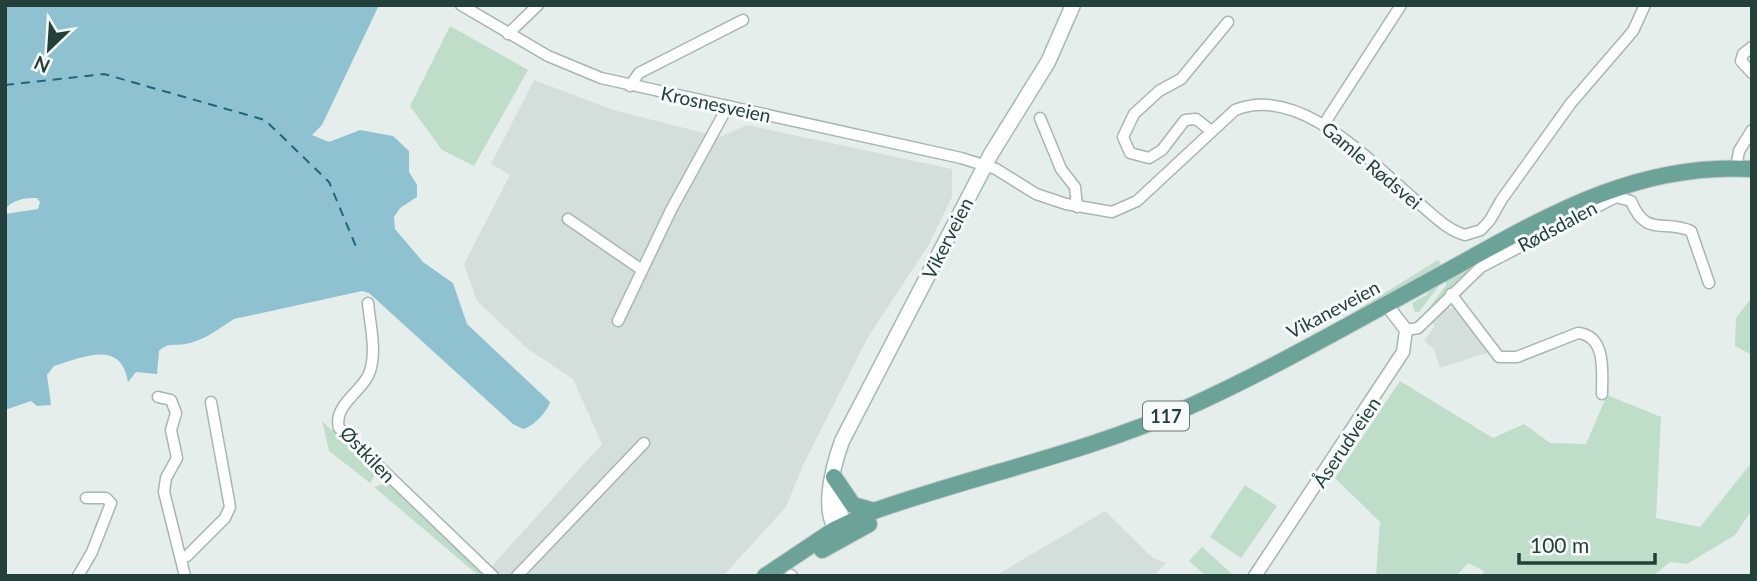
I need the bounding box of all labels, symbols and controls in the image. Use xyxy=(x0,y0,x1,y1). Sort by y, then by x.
north arrow xyxy=(14,14,84,84)
text: N xyxy=(30,51,53,78)
street label: Krosnesveien xyxy=(659,81,773,127)
street label: Gamle Rødsvei xyxy=(1317,117,1427,213)
street label: Vikerveien xyxy=(917,193,977,283)
street label: Rødsdalen xyxy=(1514,196,1600,256)
street label: Vikaneveien xyxy=(1283,275,1383,343)
street label: Åserudveien xyxy=(1307,392,1385,492)
road number: 117 xyxy=(1143,402,1189,430)
street label: Østkilen xyxy=(336,421,400,487)
scale bar xyxy=(1519,522,1656,566)
text: 100 m xyxy=(1530,532,1589,557)

